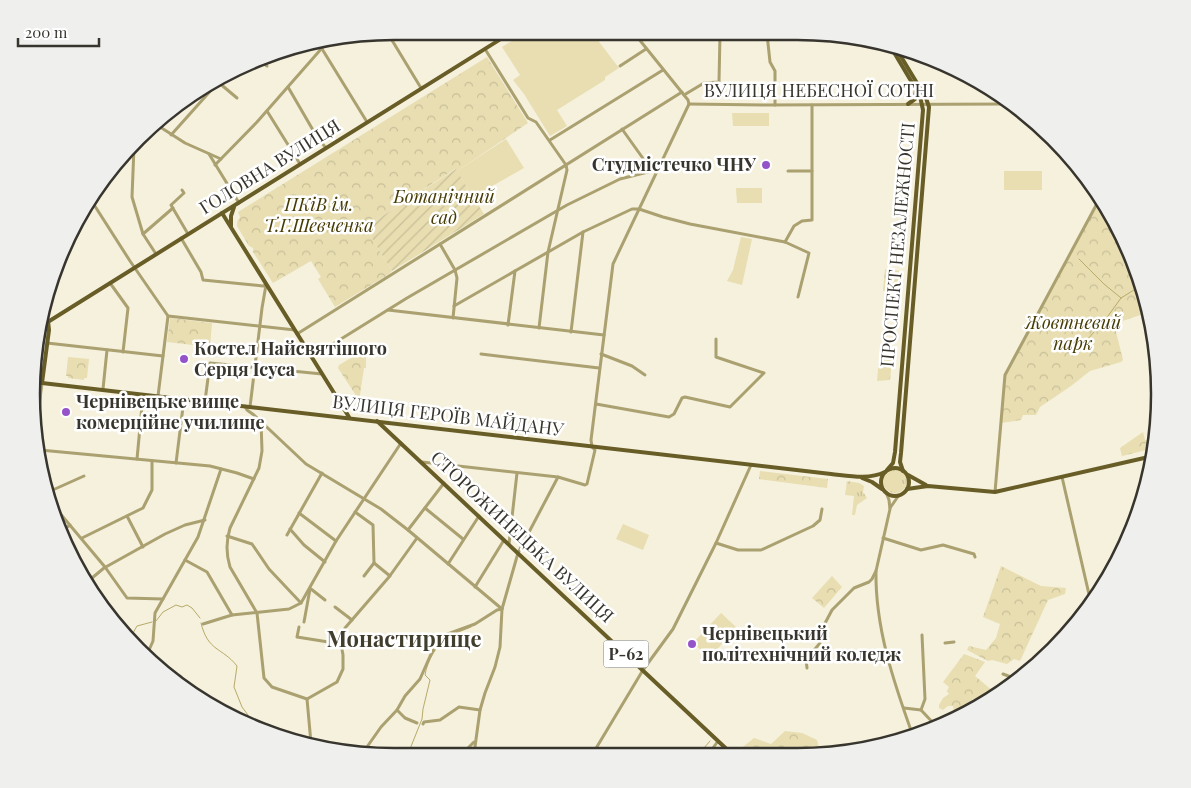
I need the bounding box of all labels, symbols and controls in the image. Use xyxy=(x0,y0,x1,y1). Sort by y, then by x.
scale bar xyxy=(18,15,99,47)
text: 200 m xyxy=(25,22,68,42)
street label: ВУЛИЦЯ НЕБЕСНОЇ СОТНІ xyxy=(704,78,934,102)
street label: ГОЛОВНА ВУЛИЦЯ xyxy=(195,113,344,219)
street label: ПРОСПЕКТ НЕЗАЛЕЖНОСТІ xyxy=(874,122,920,368)
place label: Студмістечко ЧНУ xyxy=(592,152,757,176)
marker: Студмістечко ЧНУ xyxy=(760,159,772,171)
park label: Ботанічний сад xyxy=(392,184,495,229)
park label: ПКіВ ім. Т.Г.Шевченка xyxy=(264,192,374,237)
park label: Жовтневий парк xyxy=(1024,310,1122,355)
place label: Костел Найсвятішого Серця Ісуса xyxy=(194,336,387,381)
marker: Костел Найсвятішого Серця Ісуса xyxy=(178,353,190,365)
place label: Чернівецьке вище комерційне училище xyxy=(76,389,264,434)
street label: ВУЛИЦЯ ГЕРОЇВ МАЙДАНУ xyxy=(331,389,565,441)
marker: Чернівецьке вище комерційне училище xyxy=(60,406,72,418)
street label: СТОРОЖИНЕЦЬКА ВУЛИЦЯ xyxy=(426,445,619,628)
place label: Чернівецький політехнічний коледж xyxy=(702,621,901,666)
district label: Монастирище xyxy=(326,623,482,653)
marker: Чернівецький політехнічний коледж xyxy=(686,638,698,650)
road number: Р-62 xyxy=(604,641,648,668)

